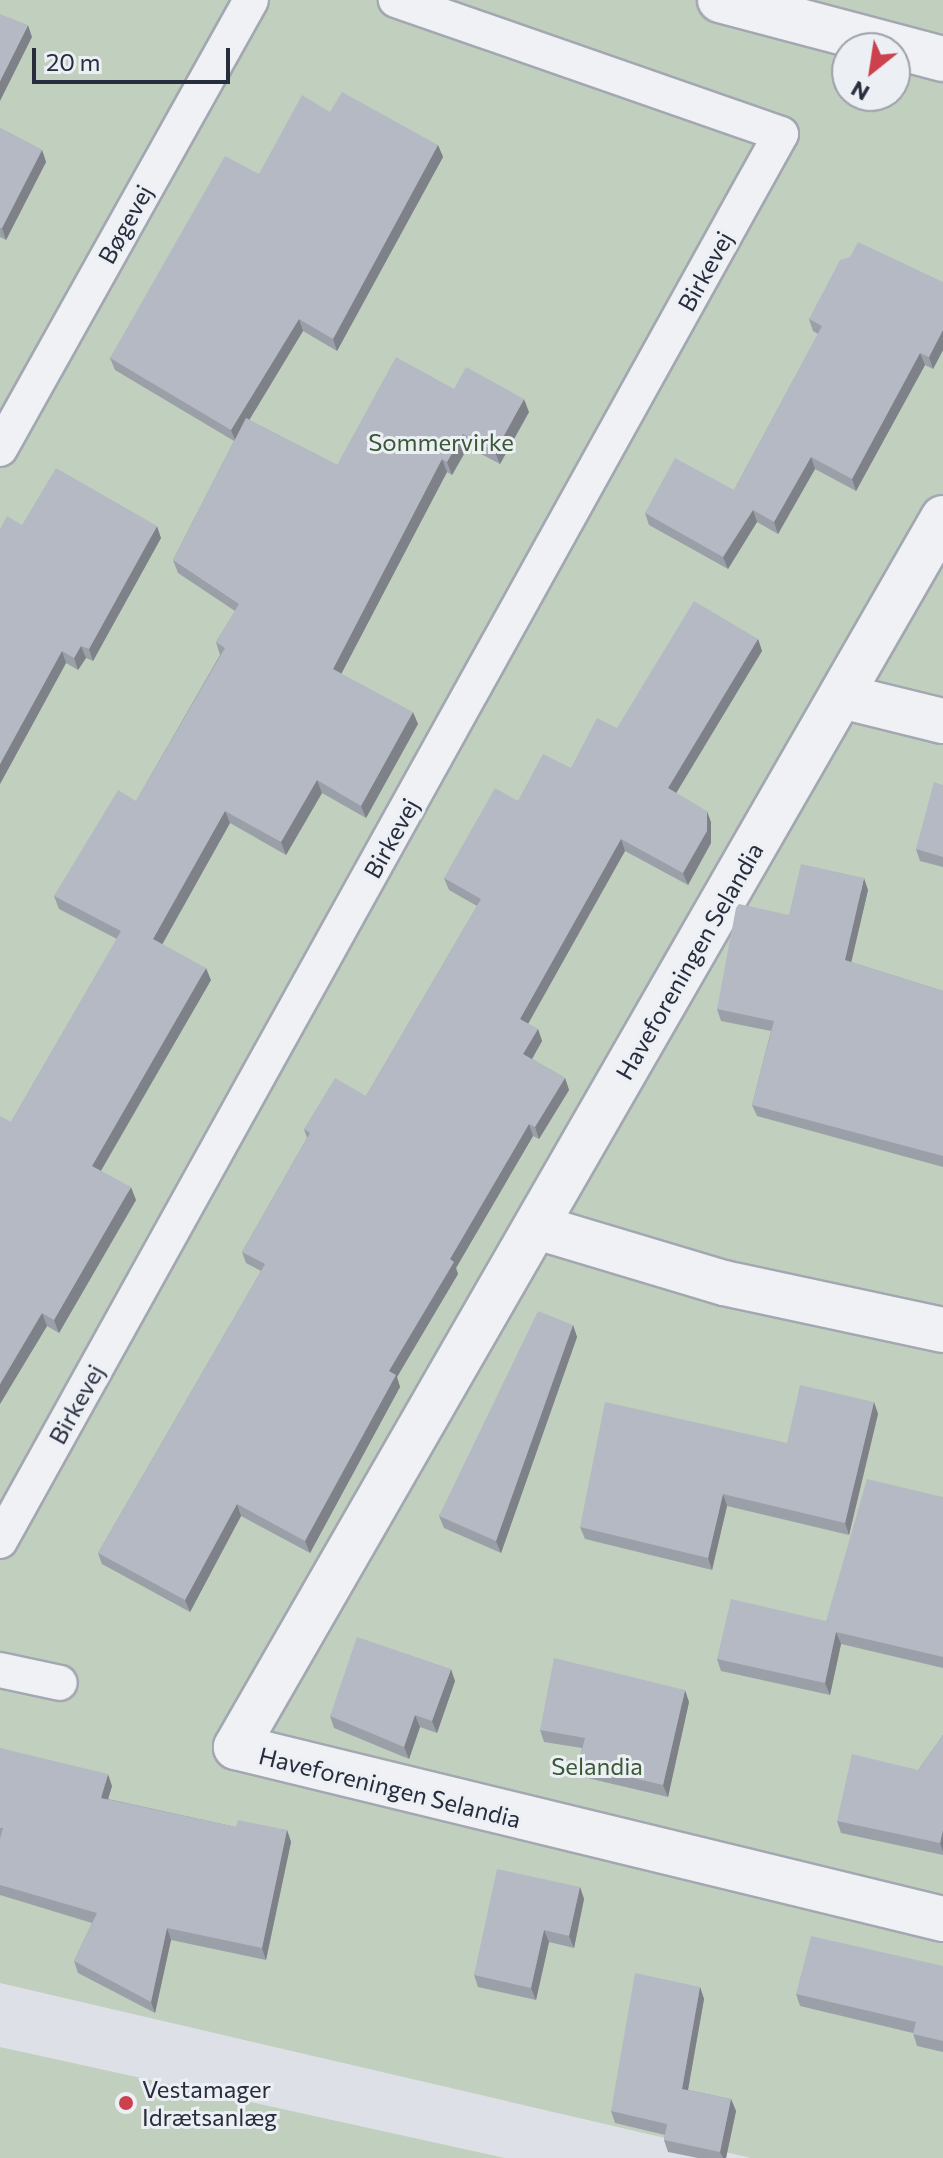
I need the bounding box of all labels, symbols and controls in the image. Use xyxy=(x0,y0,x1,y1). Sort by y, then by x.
scale bar xyxy=(36,32,234,82)
north arrow xyxy=(831,32,911,112)
text: 20 m xyxy=(46,47,100,76)
text: N xyxy=(846,76,874,107)
street label: Bøgevej xyxy=(92,180,158,268)
street label: Birkevej xyxy=(671,226,739,316)
park label: Sommervirke xyxy=(368,428,514,456)
street label: Birkevej xyxy=(357,793,425,883)
street label: Haveforeningen Selandia xyxy=(609,837,769,1085)
street label: Birkevej xyxy=(42,1359,110,1449)
street label: Haveforeningen Selandia xyxy=(256,1741,524,1833)
park label: Selandia xyxy=(551,1752,643,1780)
place label: Vestamager Idrætsanlæg xyxy=(142,2075,277,2131)
marker: Vestamager Idrætsanlæg xyxy=(117,2094,135,2112)

